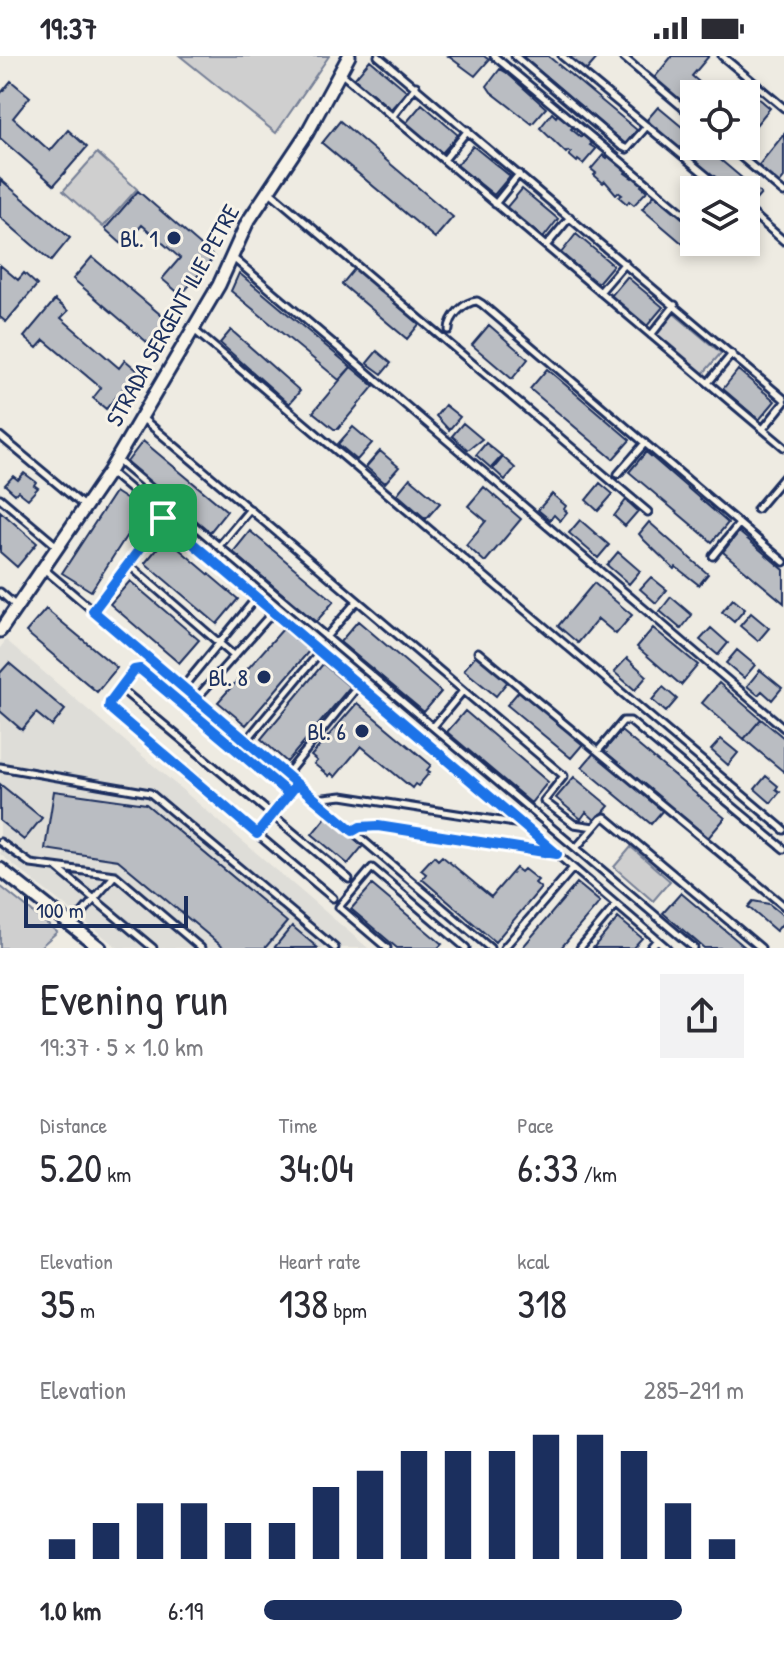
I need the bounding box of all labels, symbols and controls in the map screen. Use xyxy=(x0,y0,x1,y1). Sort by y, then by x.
text: 19:37 xyxy=(40,8,97,48)
map controls xyxy=(680,80,760,256)
button: locate xyxy=(680,80,760,160)
button: layers xyxy=(680,176,760,256)
street label: STRADA SERGENT ILIE PETRE xyxy=(98,198,247,432)
place label: Bl. 1 xyxy=(120,222,158,254)
marker: Bl. 1 xyxy=(165,229,183,247)
pin xyxy=(129,484,197,552)
icon: arrive xyxy=(141,496,185,540)
place label: Bl. 8 xyxy=(208,661,248,693)
marker: Bl. 8 xyxy=(255,668,273,686)
place label: Bl. 6 xyxy=(307,715,346,747)
marker: Bl. 6 xyxy=(353,722,371,740)
scale bar xyxy=(24,892,188,928)
text: 100 m xyxy=(36,895,84,925)
text: Evening run xyxy=(40,969,228,1029)
button: share xyxy=(660,974,744,1058)
text: 19:37 · 5 × 1.0 km xyxy=(40,1029,204,1064)
text: Distance xyxy=(40,1110,107,1140)
text: Time xyxy=(279,1110,318,1140)
text: Pace xyxy=(517,1110,554,1140)
text: 5.20 xyxy=(40,1140,102,1194)
text: 34:04 xyxy=(279,1140,354,1194)
text: 6:33 xyxy=(517,1140,578,1194)
text: km xyxy=(102,1159,131,1189)
text: /km xyxy=(578,1159,617,1189)
text: Elevation xyxy=(40,1246,113,1276)
text: Heart rate xyxy=(279,1246,361,1276)
text: kcal xyxy=(517,1246,549,1276)
text: 35 xyxy=(40,1276,75,1330)
text: 138 xyxy=(279,1276,328,1330)
text: 318 xyxy=(517,1276,567,1330)
text: m xyxy=(75,1295,95,1325)
text: bpm xyxy=(328,1295,367,1325)
text: Elevation xyxy=(40,1372,126,1407)
text: 285–291 m xyxy=(644,1372,744,1407)
text: 1.0 km xyxy=(40,1593,101,1628)
text: 6:19 xyxy=(168,1593,203,1628)

